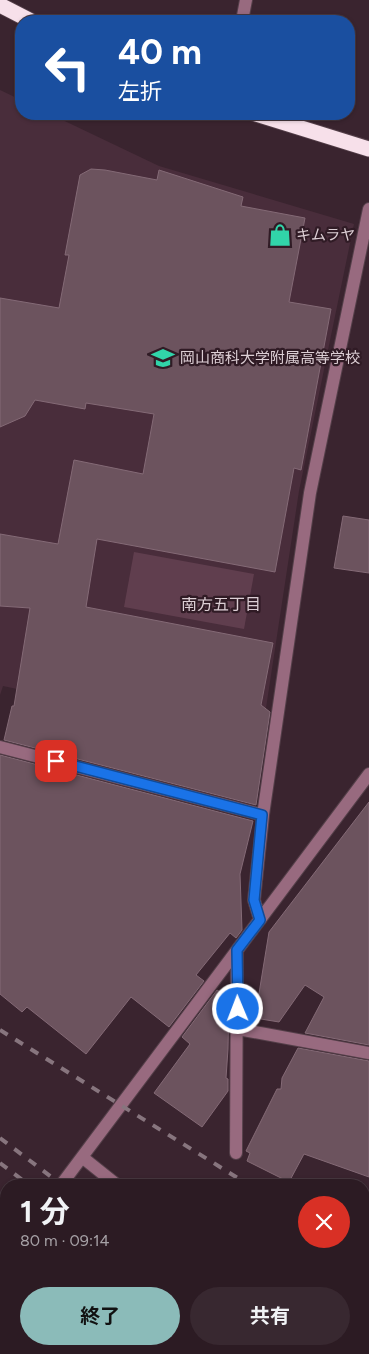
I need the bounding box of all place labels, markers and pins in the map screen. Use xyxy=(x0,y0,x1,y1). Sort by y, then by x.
shop icon: キムラヤ xyxy=(267,222,293,248)
place label: キムラヤ xyxy=(296,226,355,244)
school or university icon: 岡山商科大学附属高等学校 xyxy=(150,345,176,371)
place label: 岡山商科大学附属高等学校 xyxy=(180,349,360,367)
pin xyxy=(35,740,77,782)

